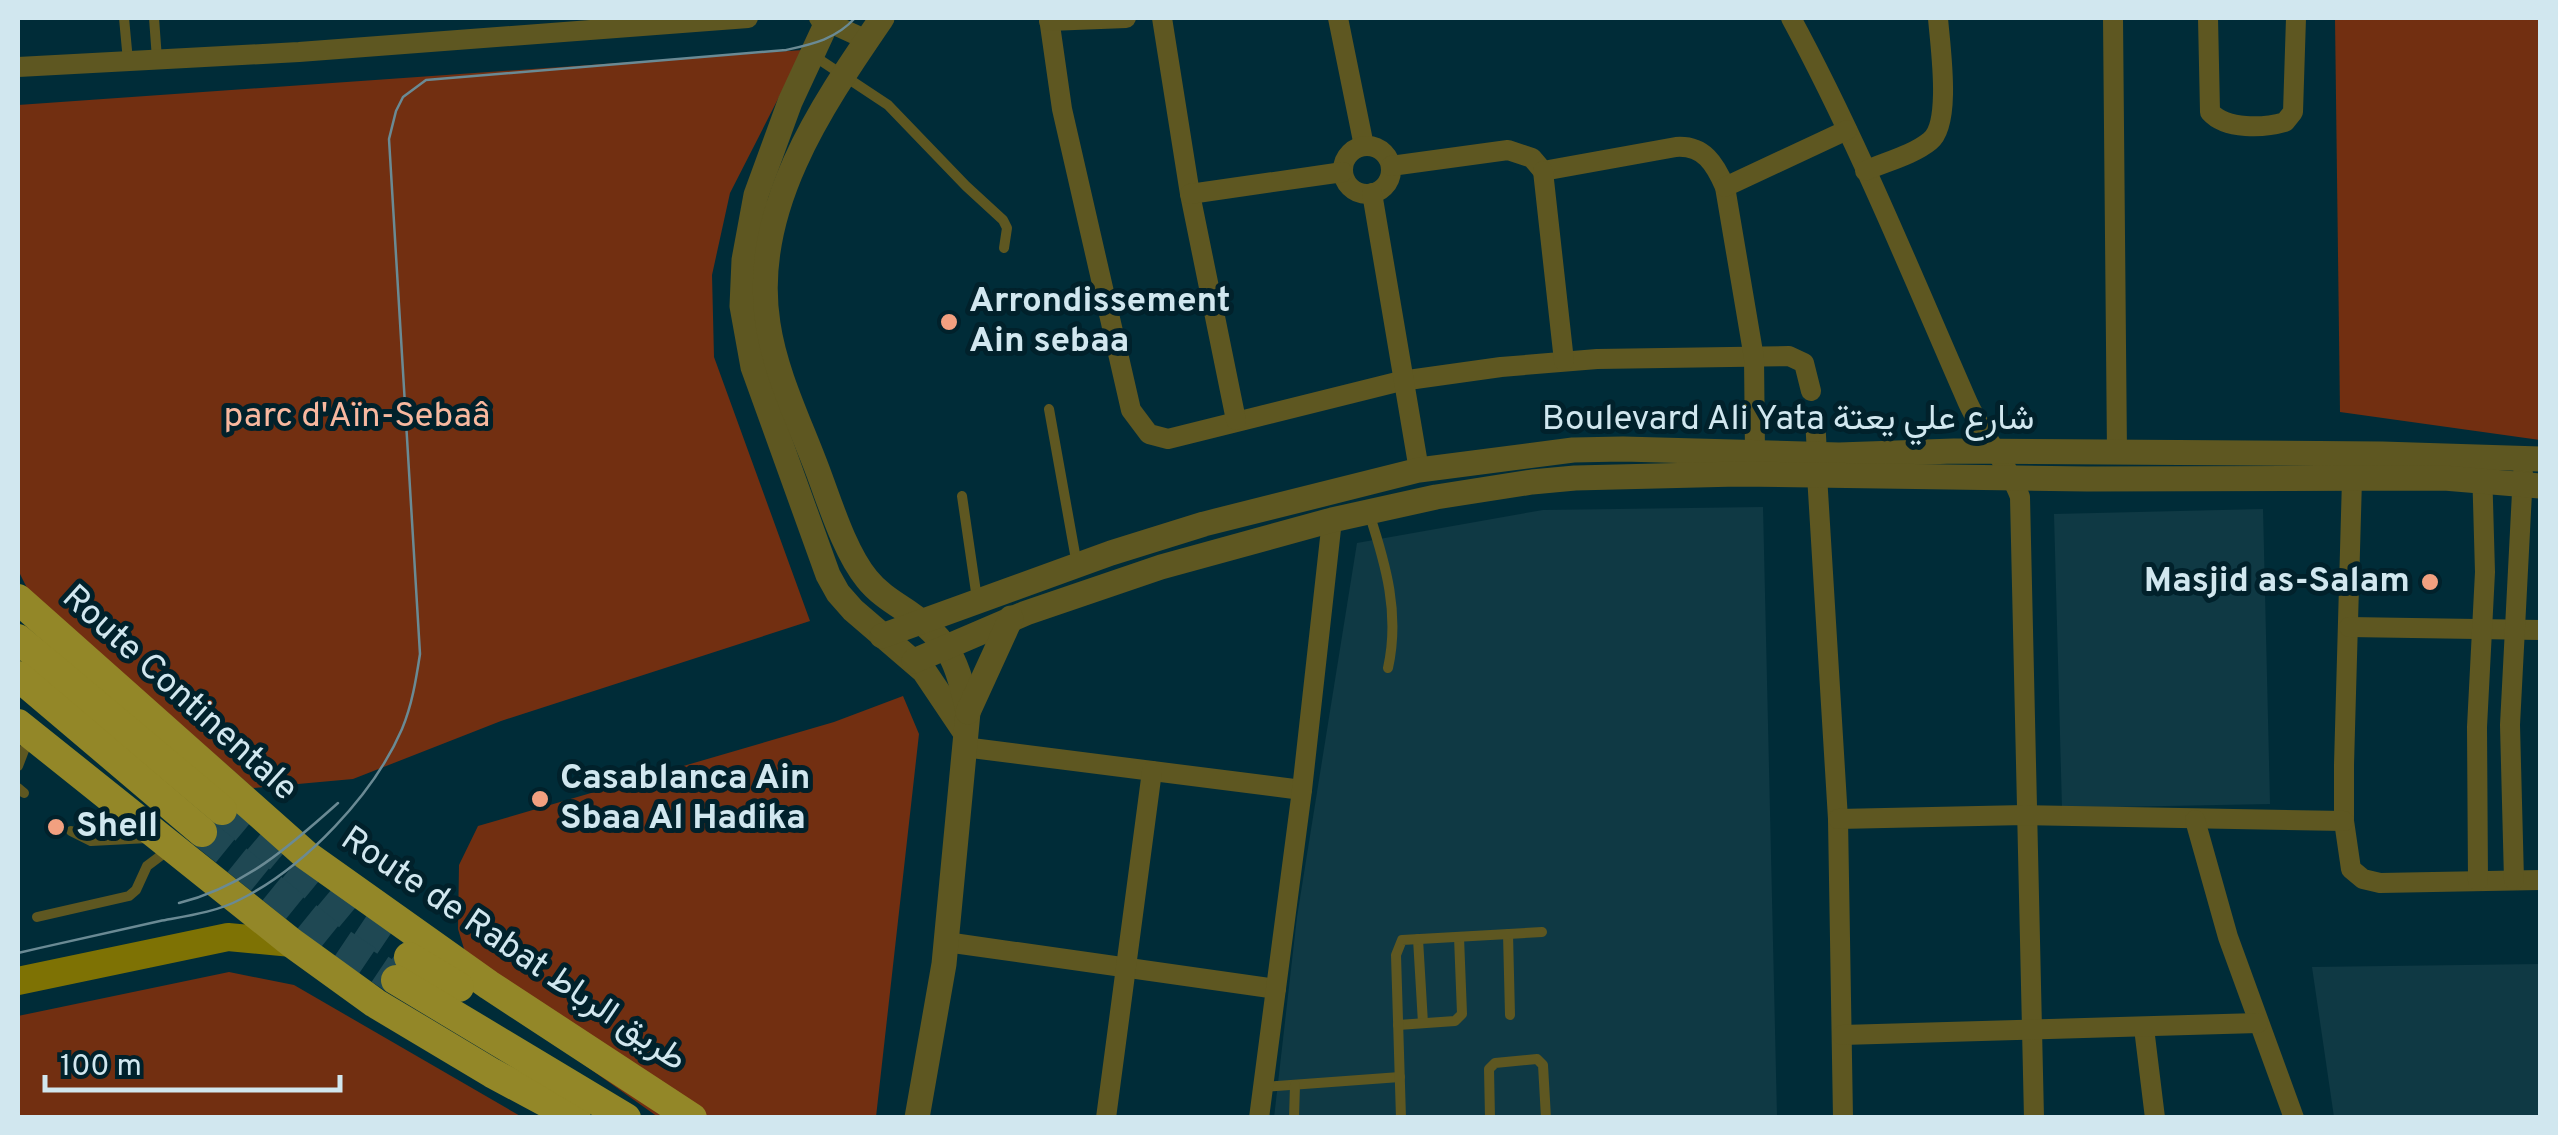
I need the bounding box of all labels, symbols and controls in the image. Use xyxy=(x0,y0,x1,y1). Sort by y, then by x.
place label: Arrondissement Ain sebaa xyxy=(969,280,1231,364)
marker: Arrondissement Ain sebaa xyxy=(938,311,960,333)
park label: parc d'Aïn-Sebaâ xyxy=(224,395,490,439)
street label: Boulevard Ali Yata شارع علي يعتة xyxy=(1542,398,2034,446)
place label: Masjid as-Salam xyxy=(2144,560,2410,604)
marker: Masjid as-Salam xyxy=(2419,571,2441,593)
street label: Route Continentale xyxy=(52,577,306,811)
place label: Casablanca Ain Sbaa Al Hadika xyxy=(560,757,811,841)
marker: Casablanca Ain Sbaa Al Hadika xyxy=(529,788,551,810)
place label: Shell xyxy=(76,805,158,849)
marker: Shell xyxy=(45,816,67,838)
street label: Route de Rabat طريق الرباط xyxy=(332,818,694,1082)
scale bar xyxy=(45,1030,340,1092)
text: 100 m xyxy=(60,1049,142,1086)

